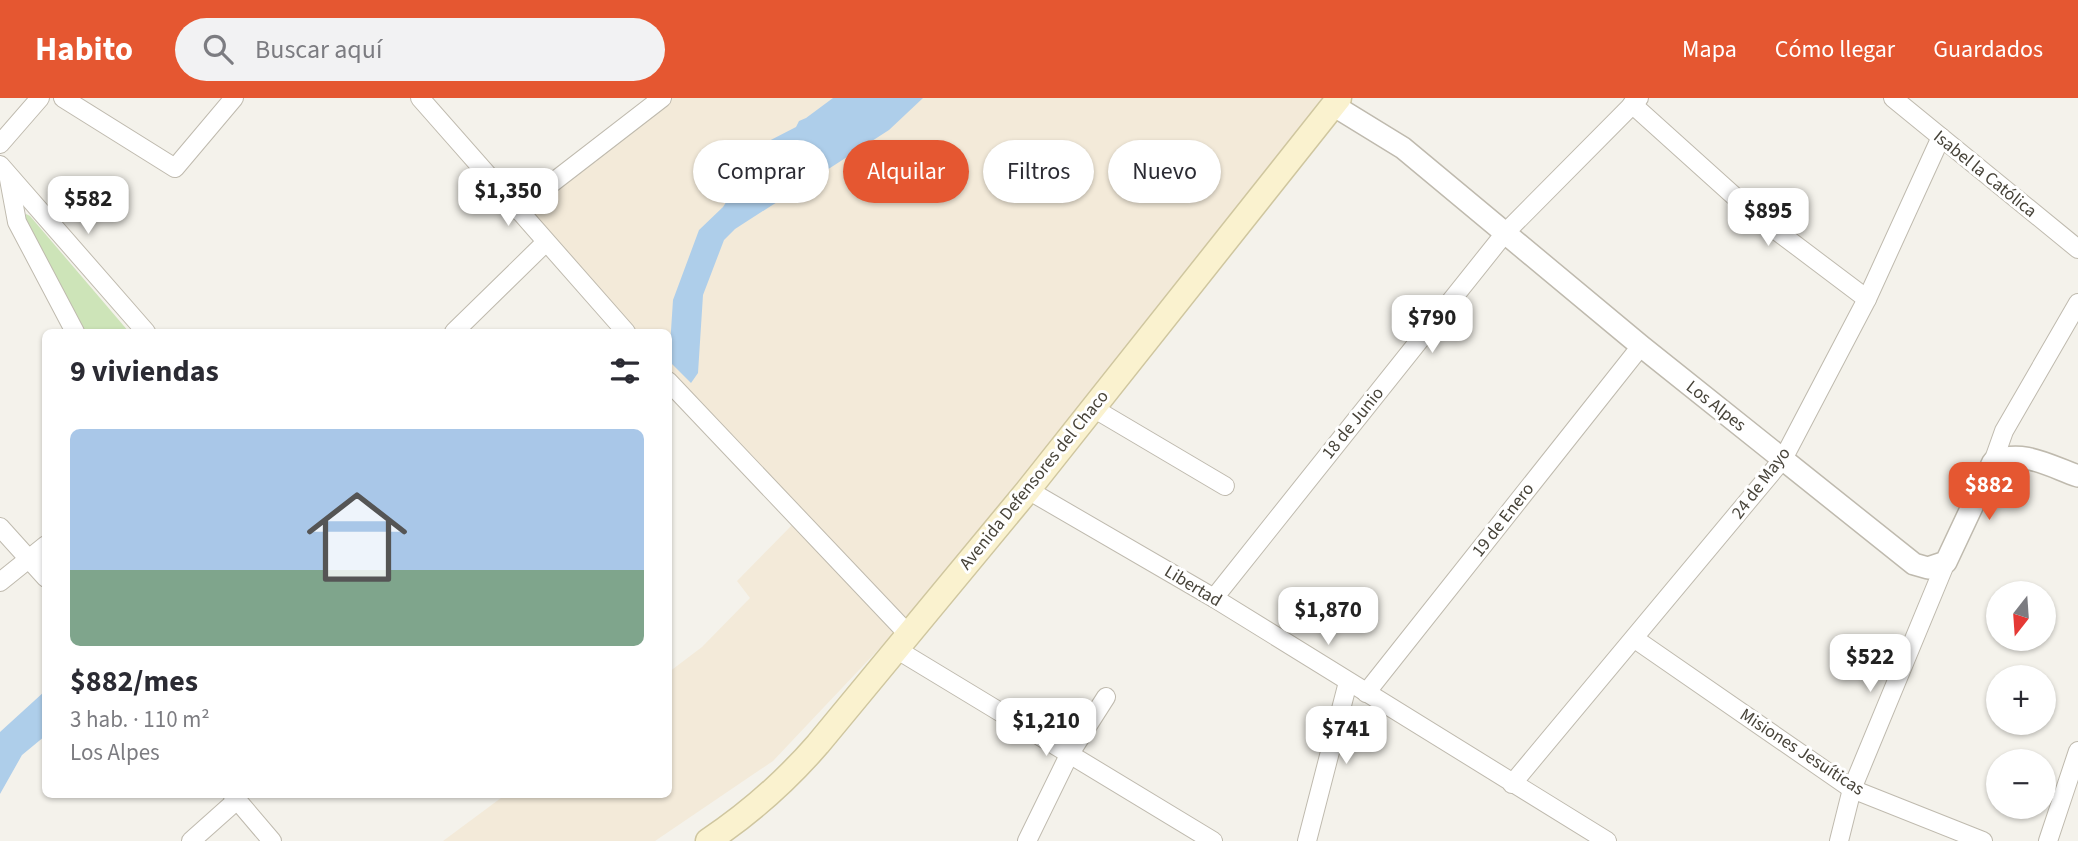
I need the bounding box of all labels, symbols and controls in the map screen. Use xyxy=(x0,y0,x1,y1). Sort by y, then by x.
search box xyxy=(175,18,665,81)
text: Habito xyxy=(35,26,133,73)
icon: search xyxy=(199,30,237,68)
text: Buscar aquí xyxy=(255,31,382,68)
text: Mapa xyxy=(1682,32,1737,67)
text: Cómo llegar xyxy=(1775,32,1895,67)
text: Guardados xyxy=(1933,32,2043,67)
street label: Isabel la Católica xyxy=(1928,124,2042,224)
chip: Comprar xyxy=(693,140,829,203)
chip: Alquilar xyxy=(843,140,969,203)
chip: Filtros xyxy=(983,140,1094,203)
chip: Nuevo xyxy=(1108,140,1221,203)
pin: $1,350 xyxy=(451,169,565,228)
text: $1,350 xyxy=(474,174,542,207)
pin: $582 xyxy=(47,176,129,236)
text: $582 xyxy=(64,182,112,215)
pin: $895 xyxy=(1727,188,1809,248)
text: $895 xyxy=(1744,194,1792,227)
pin: $790 xyxy=(1391,296,1473,355)
text: $790 xyxy=(1408,301,1456,334)
text: 9 viviendas xyxy=(70,350,219,393)
icon: filters xyxy=(606,352,644,390)
street label: Los Alpes xyxy=(1681,375,1751,437)
street label: 18 de Junio xyxy=(1316,382,1390,464)
street label: Avenida Defensores del Chaco xyxy=(954,385,1114,575)
street label: 24 de Mayo xyxy=(1726,442,1796,524)
pin: $882 xyxy=(1948,462,2030,522)
text: $882 xyxy=(1965,468,2013,501)
icon: home xyxy=(294,474,420,600)
street label: 19 de Enero xyxy=(1466,478,1540,562)
street label: Libertad xyxy=(1160,559,1226,613)
north arrow xyxy=(1986,581,2056,651)
map controls xyxy=(1986,581,2056,819)
pin: $1,870 xyxy=(1271,588,1385,647)
text: $1,870 xyxy=(1294,593,1362,626)
pin: $522 xyxy=(1829,634,1911,694)
text: $522 xyxy=(1846,640,1894,673)
text: $882/mes xyxy=(70,660,198,703)
button: + xyxy=(1986,665,2056,735)
pin: $1,210 xyxy=(989,698,1103,758)
street label: Misiones Jesuíticas xyxy=(1735,702,1869,802)
text: 3 hab. · 110 m² xyxy=(70,703,210,736)
text: $1,210 xyxy=(1012,704,1080,737)
pin: $741 xyxy=(1305,706,1387,766)
text: $741 xyxy=(1322,712,1370,745)
text: Los Alpes xyxy=(70,736,160,769)
button: − xyxy=(1986,749,2056,819)

